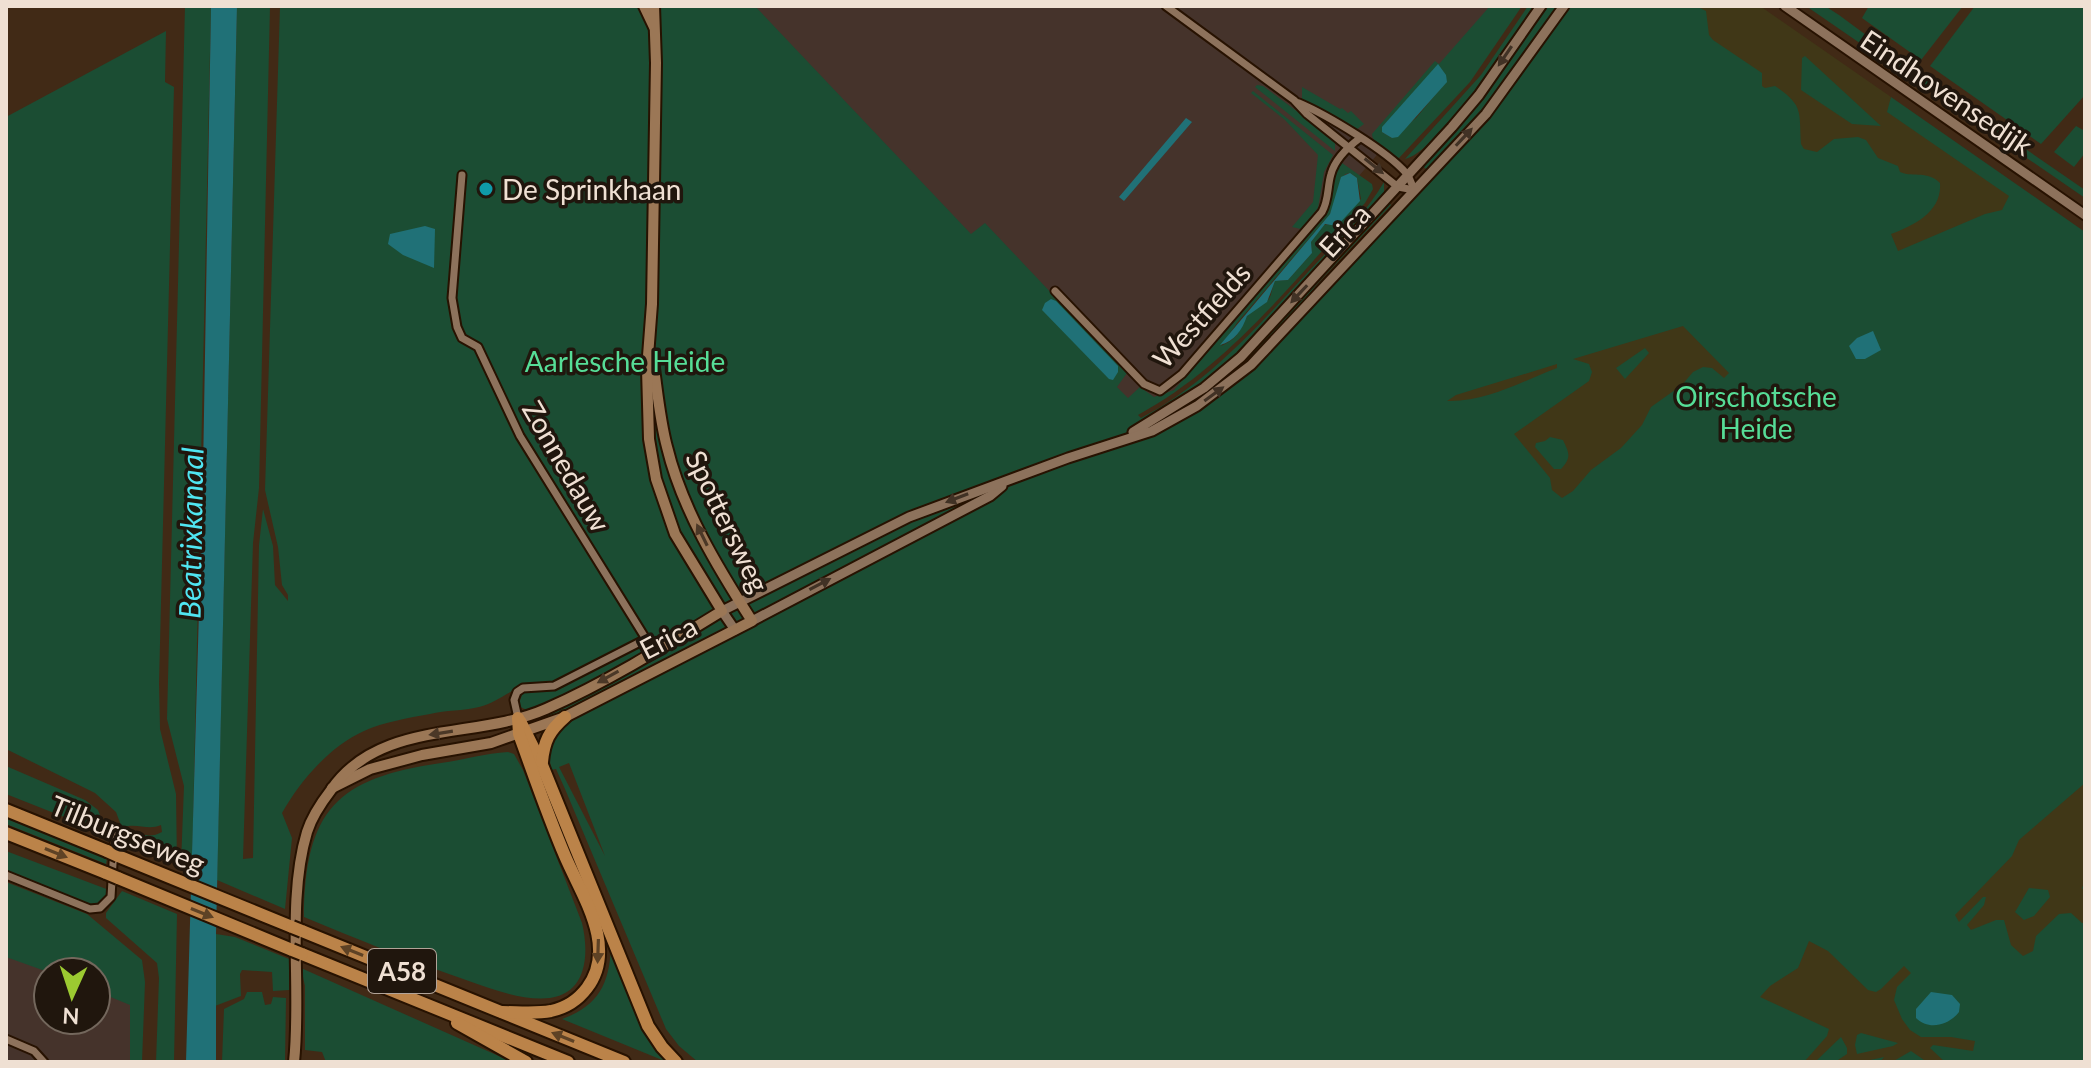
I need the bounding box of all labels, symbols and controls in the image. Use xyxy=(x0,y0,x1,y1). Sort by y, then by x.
street label: Eindhovensedijk xyxy=(1855,22,2040,162)
one-way arrow xyxy=(1498,45,1513,66)
one-way arrow xyxy=(1455,128,1473,147)
one-way arrow xyxy=(1364,157,1384,174)
place label: De Sprinkhaan xyxy=(502,172,681,206)
marker: De Sprinkhaan xyxy=(477,180,495,198)
street label: Erica xyxy=(1311,196,1377,264)
street label: Westfields xyxy=(1145,255,1257,375)
one-way arrow xyxy=(1290,285,1308,304)
park label: Aarlesche Heide xyxy=(525,344,725,378)
park label: Oirschotsche Heide xyxy=(1675,379,1837,445)
one-way arrow xyxy=(1203,386,1225,402)
street label: Zonnedauw xyxy=(516,395,618,537)
street label: Spottersweg xyxy=(679,445,777,597)
water label: Beatrixkanaal xyxy=(171,447,209,619)
one-way arrow xyxy=(945,492,969,505)
one-way arrow xyxy=(695,523,709,546)
one-way arrow xyxy=(809,578,832,591)
street label: Erica xyxy=(634,608,702,666)
one-way arrow xyxy=(597,670,619,684)
one-way arrow xyxy=(428,727,453,740)
street label: Tilburgseweg xyxy=(46,788,210,880)
one-way arrow xyxy=(44,847,68,860)
one-way arrow xyxy=(190,906,214,919)
one-way arrow xyxy=(592,939,605,965)
one-way arrow xyxy=(340,944,363,957)
road number: A58 xyxy=(368,949,436,993)
north arrow xyxy=(32,956,112,1036)
text: N xyxy=(62,1003,80,1030)
one-way arrow xyxy=(551,1030,575,1043)

